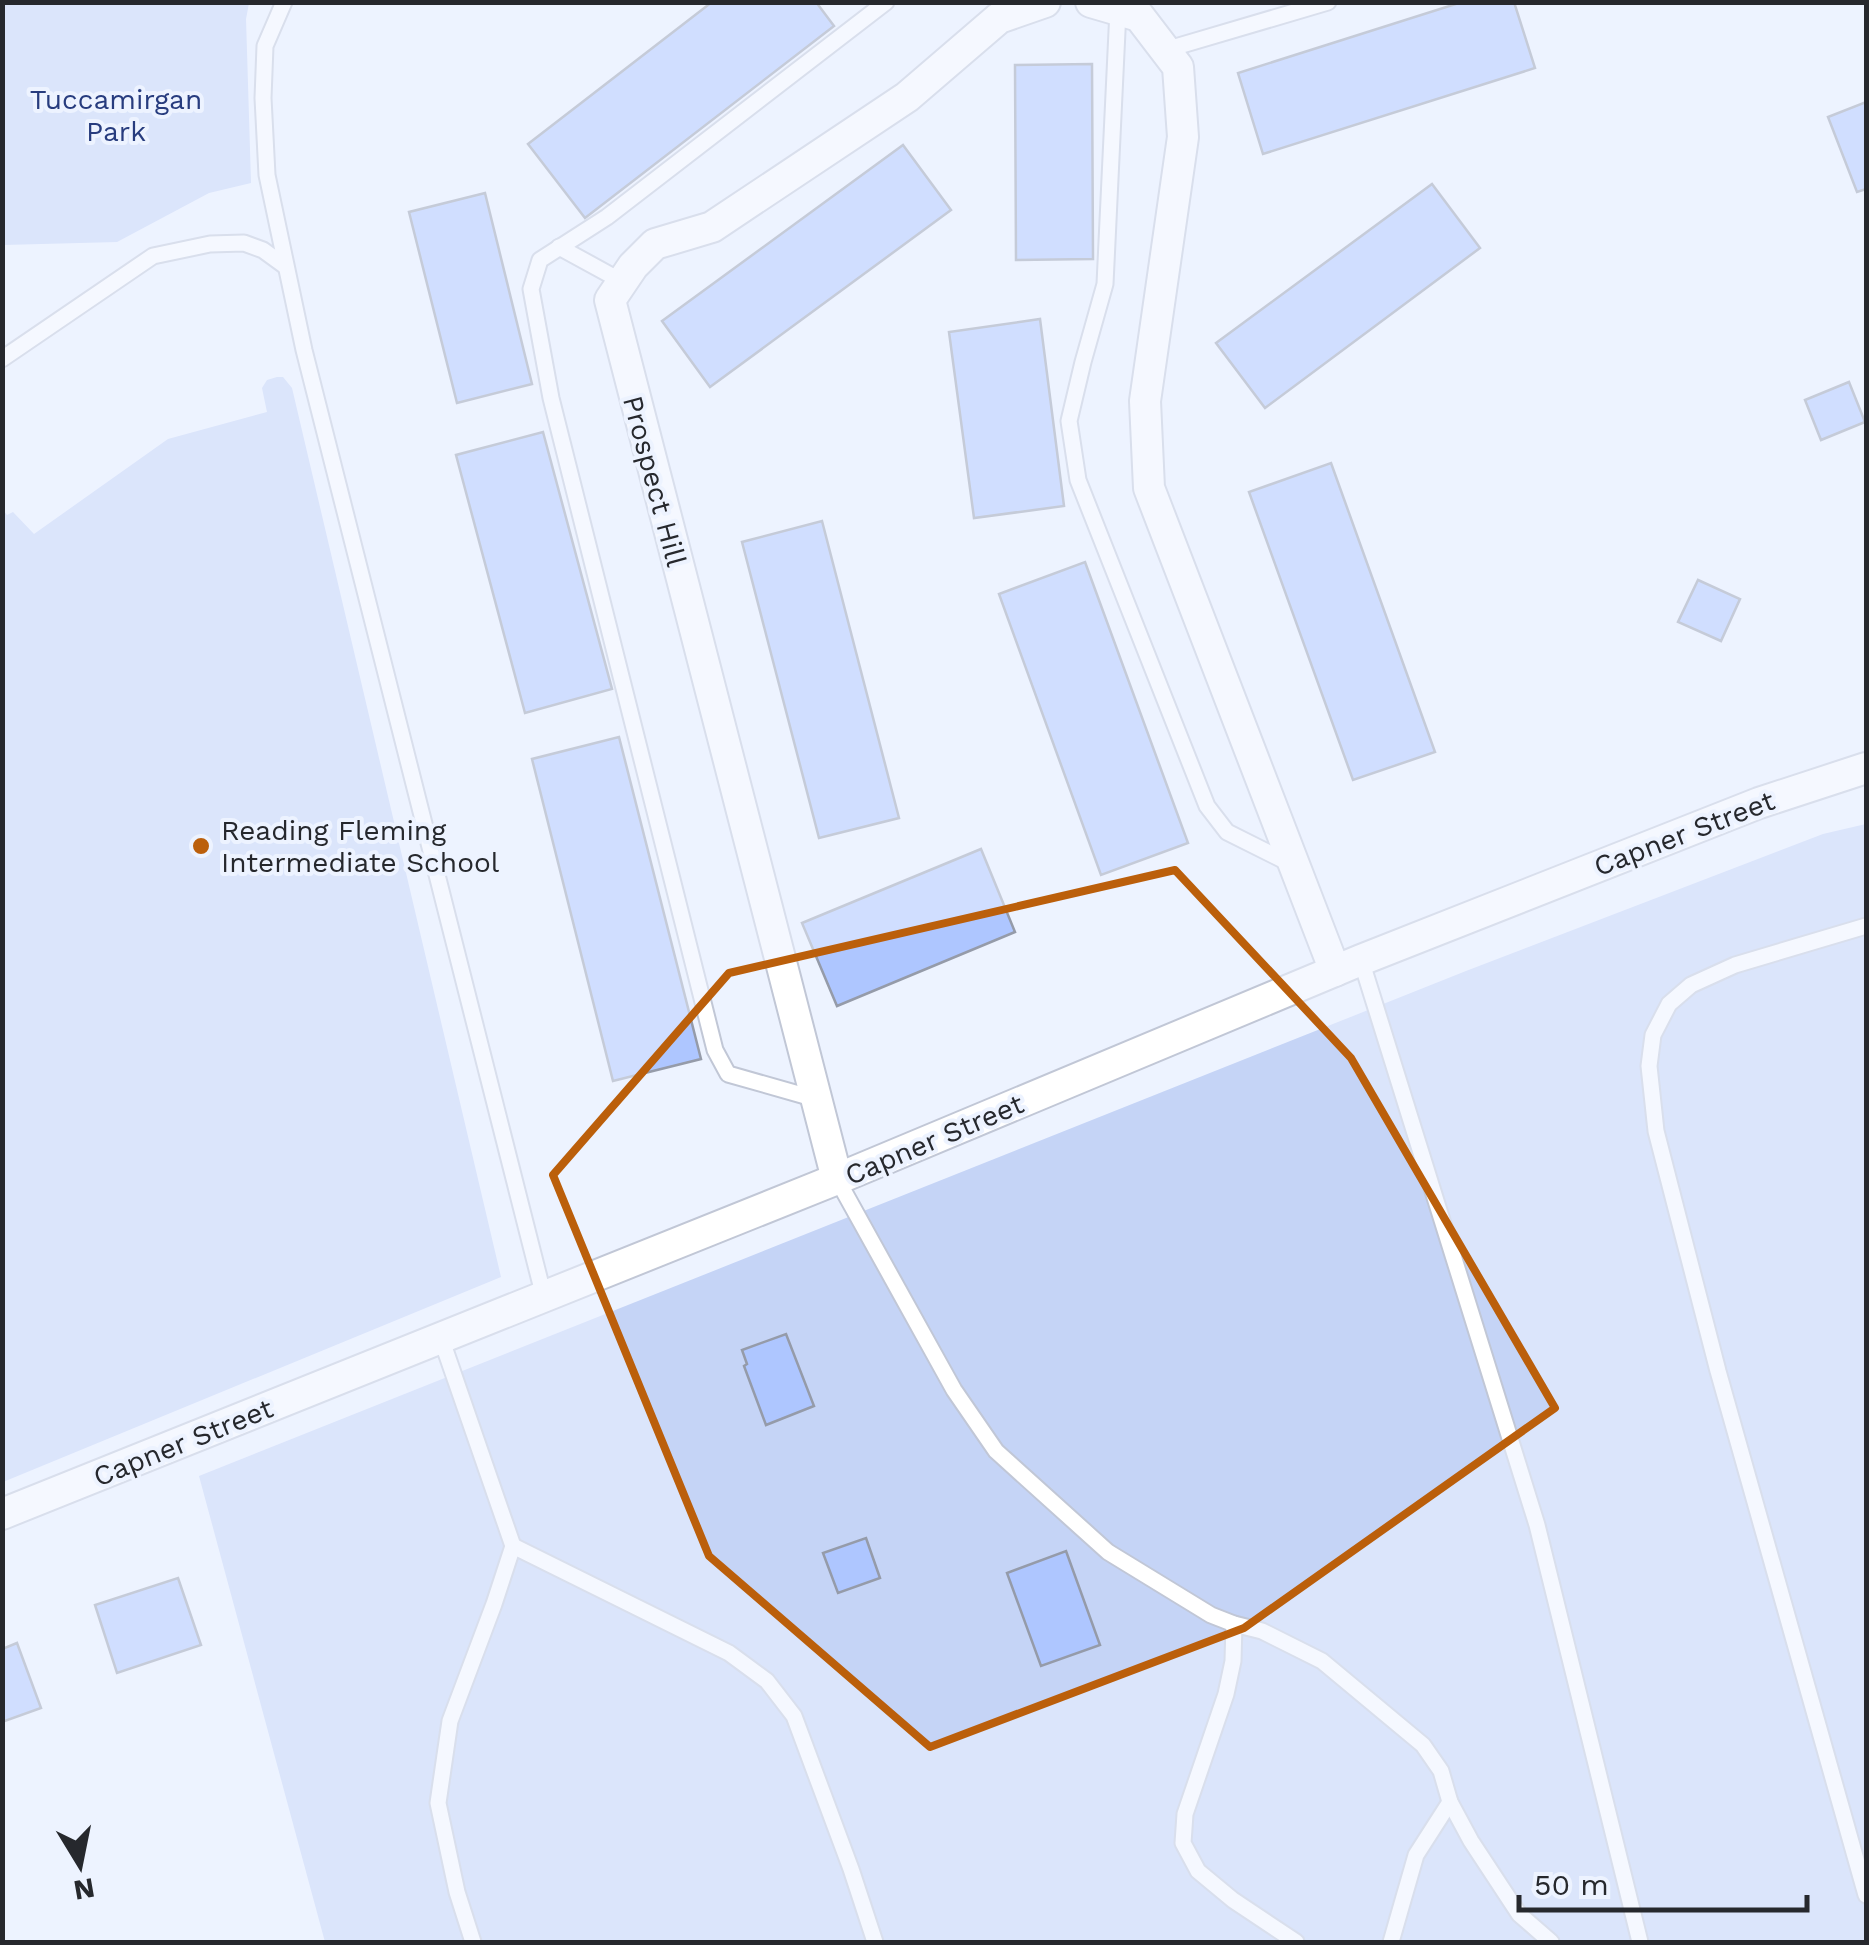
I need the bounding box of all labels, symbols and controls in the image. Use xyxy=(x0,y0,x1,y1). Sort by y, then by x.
park label: Tuccamirgan Park xyxy=(30,83,202,148)
street label: Prospect Hill xyxy=(616,392,693,571)
street label: Capner Street xyxy=(1589,784,1779,883)
place label: Reading Fleming Intermediate School xyxy=(221,814,500,879)
marker: Reading Fleming Intermediate School xyxy=(190,835,212,857)
street label: Capner Street xyxy=(840,1087,1029,1192)
street label: Capner Street xyxy=(89,1391,278,1493)
north arrow xyxy=(30,1815,130,1915)
scale bar xyxy=(1519,1850,1806,1912)
text: 50 m xyxy=(1534,1867,1609,1902)
text: N xyxy=(71,1871,97,1907)

